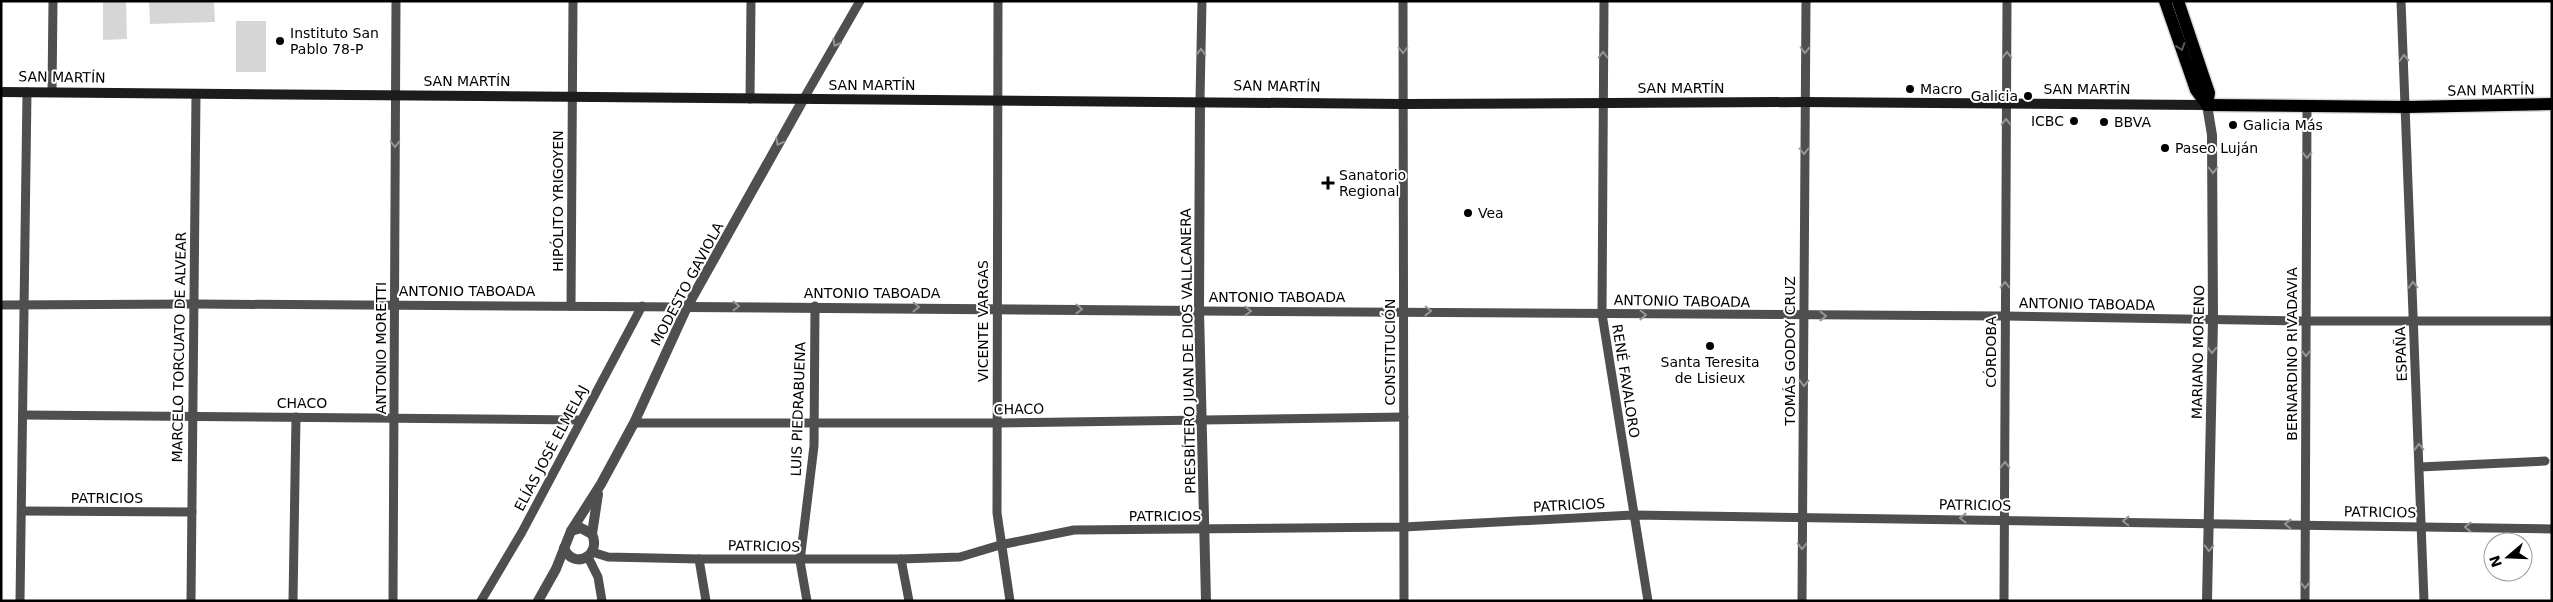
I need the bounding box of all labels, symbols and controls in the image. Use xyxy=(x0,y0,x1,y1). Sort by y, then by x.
place label: Instituto San Pablo 78-P xyxy=(290,25,379,57)
marker: Instituto San Pablo 78-P xyxy=(274,35,286,47)
one-way arrow xyxy=(832,38,842,47)
one-way arrow xyxy=(2175,43,2185,51)
one-way arrow xyxy=(1398,46,1408,54)
one-way arrow xyxy=(1800,46,1810,54)
one-way arrow xyxy=(1196,47,1206,55)
one-way arrow xyxy=(1598,50,1608,58)
one-way arrow xyxy=(2002,51,2012,58)
one-way arrow xyxy=(2399,54,2410,62)
street label: SAN MARTÍN xyxy=(18,68,106,86)
street label: SAN MARTÍN xyxy=(423,73,511,89)
street label: SAN MARTÍN xyxy=(828,77,916,93)
street label: SAN MARTÍN xyxy=(1233,77,1321,95)
street label: SAN MARTÍN xyxy=(1637,80,1725,96)
place label: Macro xyxy=(1920,81,1962,97)
street label: SAN MARTÍN xyxy=(2043,81,2131,97)
street label: SAN MARTÍN xyxy=(2447,81,2535,99)
marker: Macro xyxy=(1904,83,1916,95)
place label: Galicia xyxy=(1971,88,2018,104)
marker: Galicia xyxy=(2022,90,2034,102)
place label: ICBC xyxy=(2031,113,2064,129)
place label: BBVA xyxy=(2114,114,2151,130)
marker: ICBC xyxy=(2068,115,2080,127)
marker: BBVA xyxy=(2098,116,2110,128)
place label: Galicia Más xyxy=(2243,117,2323,133)
one-way arrow xyxy=(2001,118,2011,126)
marker: Galicia Más xyxy=(2227,119,2239,131)
street label: HIPÓLITO YRIGOYEN xyxy=(549,130,566,272)
one-way arrow xyxy=(776,137,786,146)
one-way arrow xyxy=(390,140,400,148)
place label: Paseo Luján xyxy=(2175,140,2258,156)
marker: Paseo Luján xyxy=(2159,142,2171,154)
one-way arrow xyxy=(1799,148,1809,155)
one-way arrow xyxy=(2302,152,2312,160)
place label: Sanatorio Regional xyxy=(1339,167,1406,199)
one-way arrow xyxy=(2208,167,2218,175)
marker: Sanatorio Regional xyxy=(1321,176,1335,190)
place label: Vea xyxy=(1478,205,1504,221)
marker: Vea xyxy=(1462,207,1474,219)
street label: PRESBÍTERO JUAN DE DIOS VALLCANERA xyxy=(1178,208,1198,494)
street label: MODESTO GAVIOLA xyxy=(648,219,727,348)
street label: MARCELO TORCUATO DE ALVEAR xyxy=(169,231,189,463)
street label: VICENTE VARGAS xyxy=(975,260,991,382)
street label: BERNARDINO RIVADAVIA xyxy=(2284,267,2300,441)
street label: TOMÁS GODOY CRUZ xyxy=(1782,276,1798,427)
one-way arrow xyxy=(2000,280,2010,288)
one-way arrow xyxy=(2407,280,2418,288)
street label: ANTONIO MORETTI xyxy=(373,282,389,414)
street label: ANTONIO TABOADA xyxy=(399,283,536,299)
street label: ANTONIO TABOADA xyxy=(804,285,941,301)
street label: MARIANO MORENO xyxy=(2189,285,2207,419)
street label: ANTONIO TABOADA xyxy=(1209,289,1346,305)
street label: ANTONIO TABOADA xyxy=(1614,292,1751,310)
street label: ANTONIO TABOADA xyxy=(2019,295,2156,313)
street label: CONSTITUCIÓN xyxy=(1381,298,1398,406)
one-way arrow xyxy=(732,301,740,311)
one-way arrow xyxy=(912,302,920,312)
one-way arrow xyxy=(1075,304,1083,314)
one-way arrow xyxy=(1244,306,1252,316)
one-way arrow xyxy=(1424,306,1432,316)
one-way arrow xyxy=(1639,309,1647,320)
one-way arrow xyxy=(1819,311,1827,321)
street label: CÓRDOBA xyxy=(1982,316,1999,388)
street label: RENÉ FAVALORO xyxy=(1609,323,1643,439)
street label: ESPAÑA xyxy=(2392,326,2410,382)
marker: Santa Teresita de Lisieux xyxy=(1704,340,1716,352)
street label: LUIS PIEDRABUENA xyxy=(788,341,808,476)
one-way arrow xyxy=(2207,347,2217,355)
one-way arrow xyxy=(2301,350,2311,357)
place label: Santa Teresita de Lisieux xyxy=(1661,354,1759,386)
one-way arrow xyxy=(1799,380,1809,388)
street label: ELÍAS JOSÉ ELMELAJ xyxy=(511,382,591,514)
street label: CHACO xyxy=(277,395,327,411)
street label: CHACO xyxy=(994,401,1044,417)
one-way arrow xyxy=(2414,443,2424,450)
one-way arrow xyxy=(2000,460,2010,468)
street label: PATRICIOS xyxy=(71,490,143,506)
street label: PATRICIOS xyxy=(1532,495,1606,515)
street label: PATRICIOS xyxy=(1939,496,2011,514)
street label: PATRICIOS xyxy=(2344,503,2416,521)
street label: PATRICIOS xyxy=(1129,508,1201,524)
one-way arrow xyxy=(1959,513,1967,524)
one-way arrow xyxy=(2121,516,2129,526)
one-way arrow xyxy=(2284,519,2292,529)
one-way arrow xyxy=(2464,522,2472,532)
north arrow xyxy=(2483,532,2533,582)
street label: PATRICIOS xyxy=(728,537,800,555)
one-way arrow xyxy=(1797,542,1807,550)
one-way arrow xyxy=(2203,544,2214,552)
text: N xyxy=(2486,553,2505,569)
one-way arrow xyxy=(2300,582,2310,590)

